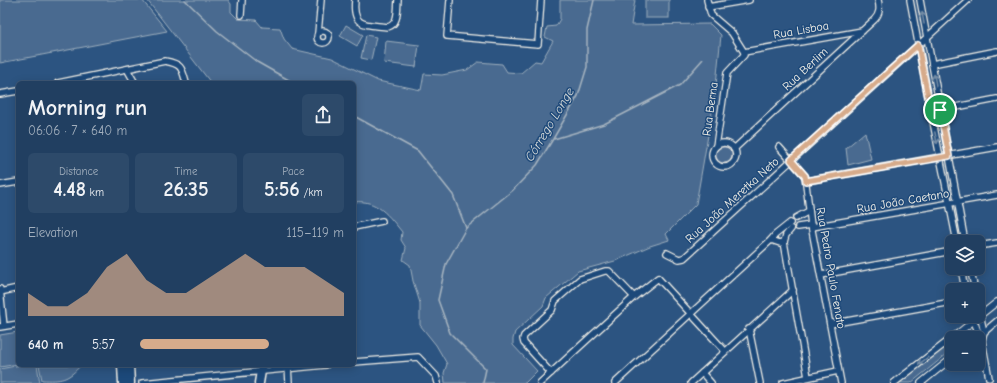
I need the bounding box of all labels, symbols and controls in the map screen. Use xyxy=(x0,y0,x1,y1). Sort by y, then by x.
one-way arrow xyxy=(919,12,927,25)
street label: Rua Lisboa xyxy=(772,18,830,42)
street label: Rua Berlim xyxy=(779,44,831,94)
one-way arrow xyxy=(931,74,939,87)
street label: Rua Berna xyxy=(699,81,721,137)
water label: Córrego Longe xyxy=(522,84,578,164)
pin xyxy=(923,93,957,127)
button: share xyxy=(302,94,344,136)
text: Morning run xyxy=(28,95,147,121)
icon: arrive xyxy=(929,99,951,121)
text: 06:06 · 7 × 640 m xyxy=(28,123,127,138)
one-way arrow xyxy=(932,131,940,144)
street label: Rua João Meretka Neto xyxy=(682,154,782,246)
text: Distance xyxy=(59,165,98,178)
text: Time xyxy=(175,165,197,178)
text: Pace xyxy=(282,165,304,178)
text: 4.48 xyxy=(53,178,86,201)
text: 26:35 xyxy=(163,178,209,201)
text: 5:56 xyxy=(264,178,300,201)
text: km xyxy=(86,186,104,199)
text: /km xyxy=(300,186,323,199)
street label: Rua João Caetano xyxy=(856,186,950,216)
street label: Rua Pedro Paulo Fenato xyxy=(813,206,849,330)
text: Elevation xyxy=(28,225,78,240)
text: 115–119 m xyxy=(287,225,344,240)
map controls xyxy=(945,235,985,371)
button: layers xyxy=(945,235,985,275)
button: + xyxy=(945,283,985,323)
button: − xyxy=(945,331,985,371)
text: 640 m xyxy=(28,337,63,352)
text: 5:57 xyxy=(92,337,115,352)
one-way arrow xyxy=(917,356,928,365)

